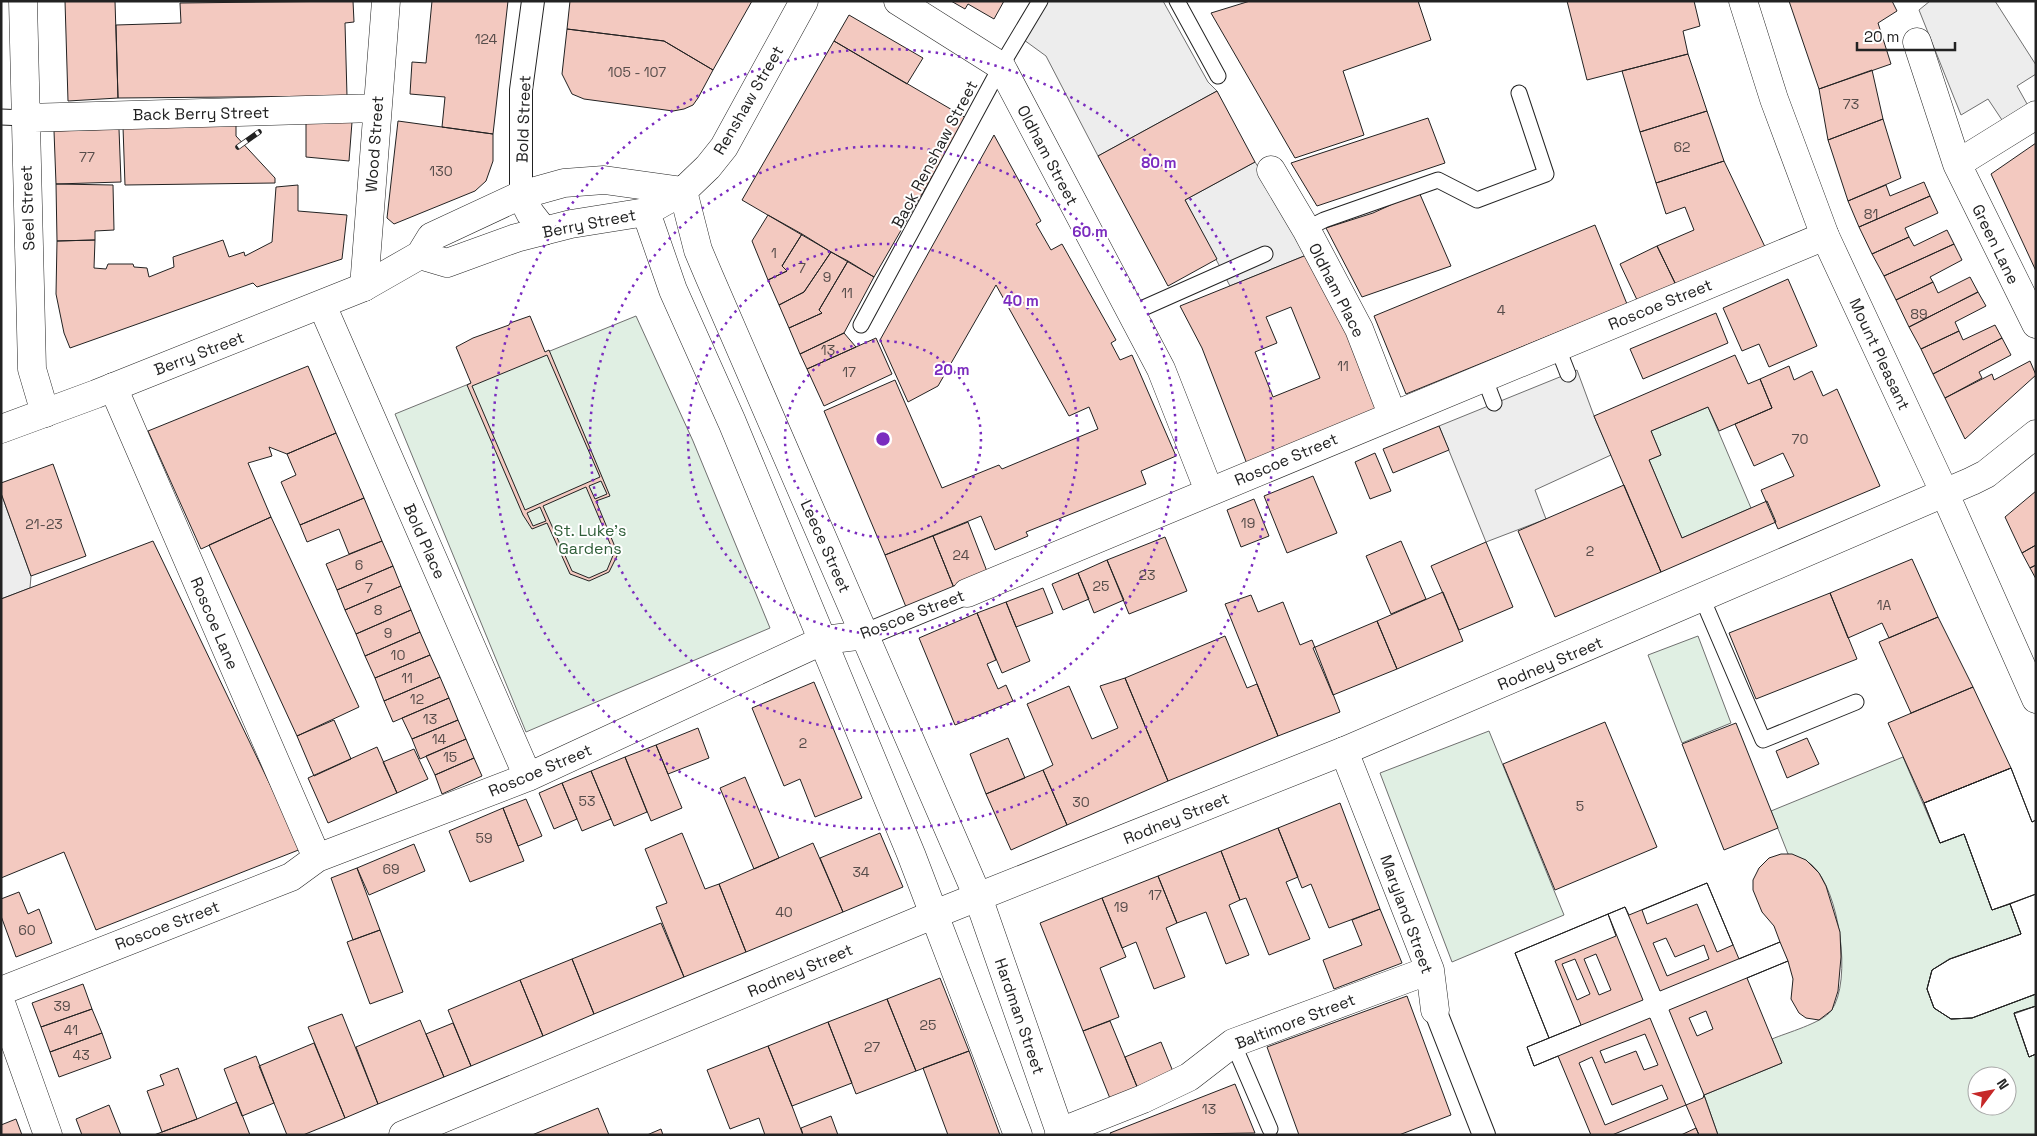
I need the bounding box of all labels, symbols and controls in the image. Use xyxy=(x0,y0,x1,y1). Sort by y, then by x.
scale bar xyxy=(1857,20,1954,52)
text: 20 m xyxy=(1864,27,1899,46)
house number: 124 xyxy=(475,30,498,48)
street label: Renshaw Street xyxy=(709,42,788,159)
house number: 105 - 107 xyxy=(608,63,666,81)
street label: Bold Street xyxy=(511,75,536,163)
street label: Back Renshaw Street xyxy=(887,77,982,232)
street label: Wood Street xyxy=(361,95,388,193)
house number: 73 xyxy=(1843,95,1859,113)
street label: Oldham Street xyxy=(1012,101,1083,209)
street label: Back Berry Street xyxy=(132,102,270,125)
house number: 62 xyxy=(1674,138,1690,156)
house number: 77 xyxy=(79,148,95,166)
text: 80 m xyxy=(1141,153,1177,172)
house number: 130 xyxy=(429,162,453,180)
street label: Seel Street xyxy=(16,165,39,251)
street label: Green Lane xyxy=(1967,201,2024,288)
street label: Berry Street xyxy=(541,204,638,243)
house number: 81 xyxy=(1864,205,1878,223)
text: 60 m xyxy=(1072,222,1108,241)
street label: Oldham Place xyxy=(1304,239,1369,341)
house number: 1 xyxy=(771,244,777,262)
house number: 7 xyxy=(798,259,806,277)
house number: 9 xyxy=(823,268,831,286)
street label: Roscoe Street xyxy=(1605,274,1715,335)
house number: 11 xyxy=(841,284,853,302)
text: 40 m xyxy=(1003,291,1039,310)
street label: Mount Pleasant xyxy=(1844,295,1915,414)
house number: 4 xyxy=(1497,301,1506,319)
house number: 89 xyxy=(1910,305,1928,323)
street label: Berry Street xyxy=(151,327,247,380)
house number: 13 xyxy=(821,341,835,359)
house number: 11 xyxy=(1337,357,1349,375)
text: 20 m xyxy=(934,360,970,379)
house number: 17 xyxy=(842,363,856,381)
street label: Roscoe Street xyxy=(1231,428,1341,491)
centre of rings xyxy=(874,430,892,448)
house number: 70 xyxy=(1792,430,1808,448)
street label: Leece Street xyxy=(796,496,855,596)
street label: Bold Place xyxy=(399,500,450,582)
house number: 19 xyxy=(1241,514,1255,532)
house number: 21-23 xyxy=(25,515,63,533)
park label: St. Luke's Gardens xyxy=(554,520,626,559)
house number: 2 xyxy=(1586,542,1594,560)
house number: 24 xyxy=(953,546,970,564)
house number: 6 xyxy=(355,556,363,574)
house number: 23 xyxy=(1139,566,1155,584)
street label: Roscoe Lane xyxy=(186,574,243,673)
house number: 25 xyxy=(1093,577,1109,595)
house number: 7 xyxy=(365,579,373,597)
street label: Roscoe Street xyxy=(857,585,967,644)
house number: 1A xyxy=(1877,596,1892,614)
house number: 8 xyxy=(374,601,383,619)
house number: 9 xyxy=(384,624,392,642)
street label: Rodney Street xyxy=(1494,632,1606,695)
house number: 10 xyxy=(391,646,405,664)
house number: 11 xyxy=(401,669,413,687)
house number: 12 xyxy=(410,690,424,708)
house number: 13 xyxy=(423,710,437,728)
house number: 14 xyxy=(432,730,447,748)
house number: 2 xyxy=(799,734,807,752)
street label: Roscoe Street xyxy=(485,739,595,802)
house number: 15 xyxy=(443,748,457,766)
street label: Rodney Street xyxy=(1120,788,1232,849)
house number: 53 xyxy=(579,792,595,810)
house number: 30 xyxy=(1072,793,1090,811)
house number: 5 xyxy=(1576,797,1584,815)
house number: 59 xyxy=(476,829,492,847)
street label: Maryland Street xyxy=(1375,852,1438,977)
house number: 69 xyxy=(382,860,400,878)
house number: 34 xyxy=(852,863,870,881)
house number: 17 xyxy=(1148,886,1162,904)
street label: Roscoe Street xyxy=(112,896,222,955)
house number: 19 xyxy=(1114,898,1128,916)
house number: 40 xyxy=(775,903,793,921)
house number: 60 xyxy=(18,921,36,939)
street label: Rodney Street xyxy=(744,939,856,1002)
street label: Hardman Street xyxy=(990,955,1049,1077)
street label: Baltimore Street xyxy=(1232,989,1358,1054)
house number: 39 xyxy=(53,997,71,1015)
house number: 25 xyxy=(920,1016,936,1034)
house number: 41 xyxy=(64,1021,78,1039)
house number: 27 xyxy=(864,1038,880,1056)
house number: 43 xyxy=(72,1046,90,1064)
north arrow xyxy=(1967,1066,2017,1116)
text: N xyxy=(1993,1075,2013,1093)
house number: 13 xyxy=(1202,1100,1216,1118)

